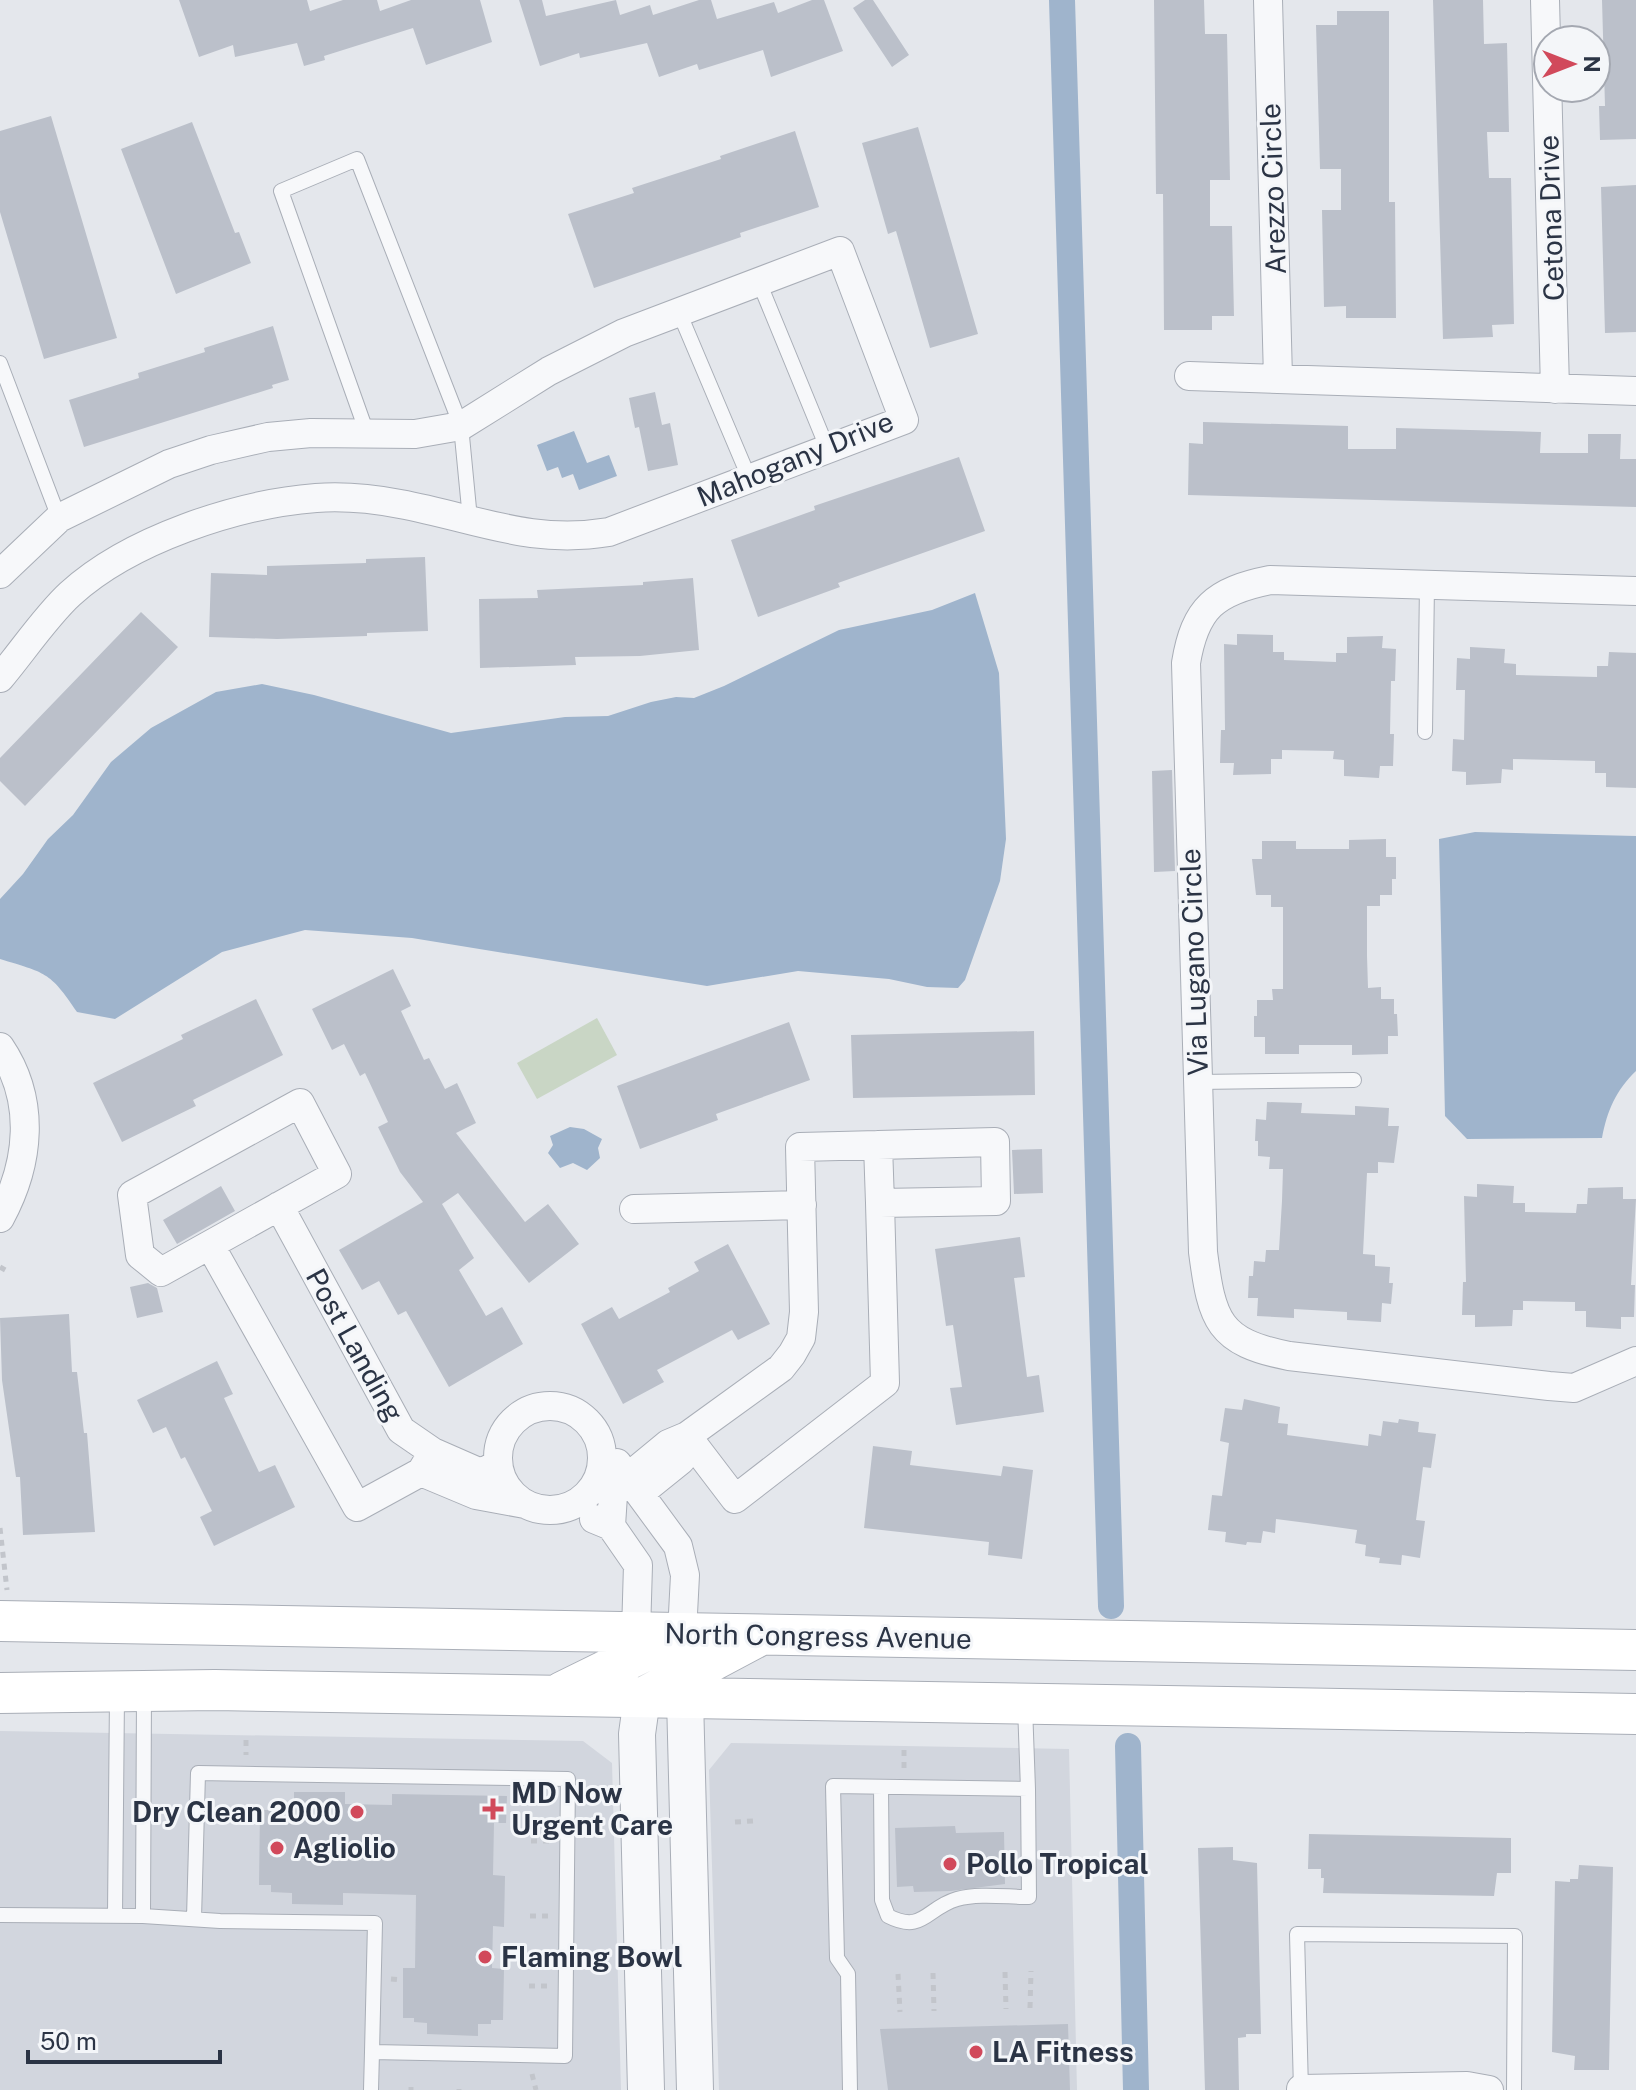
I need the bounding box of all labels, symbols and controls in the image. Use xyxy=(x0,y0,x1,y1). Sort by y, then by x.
north arrow xyxy=(1532,24,1612,104)
text: N xyxy=(1579,55,1605,73)
street label: Arezzo Circle xyxy=(1253,103,1292,275)
street label: Cetona Drive xyxy=(1531,134,1570,302)
street label: Mahogany Drive xyxy=(692,404,898,513)
street label: Via Lugano Circle xyxy=(1173,848,1214,1076)
street label: Post Landing xyxy=(300,1262,411,1427)
street label: North Congress Avenue xyxy=(664,1616,972,1655)
place label: MD Now Urgent Care xyxy=(511,1776,673,1841)
place label: Dry Clean 2000 xyxy=(132,1795,341,1828)
marker: MD Now Urgent Care xyxy=(482,1798,504,1820)
marker: Dry Clean 2000 xyxy=(348,1803,366,1821)
place label: Agliolio xyxy=(293,1831,396,1864)
marker: Agliolio xyxy=(268,1839,286,1857)
place label: Pollo Tropical xyxy=(966,1847,1149,1880)
marker: Pollo Tropical xyxy=(941,1855,959,1873)
place label: Flaming Bowl xyxy=(501,1940,683,1973)
marker: Flaming Bowl xyxy=(476,1948,494,1966)
scale bar xyxy=(28,2014,220,2064)
text: 50 m xyxy=(40,2027,97,2055)
place label: LA Fitness xyxy=(992,2035,1134,2068)
marker: LA Fitness xyxy=(967,2043,985,2061)

